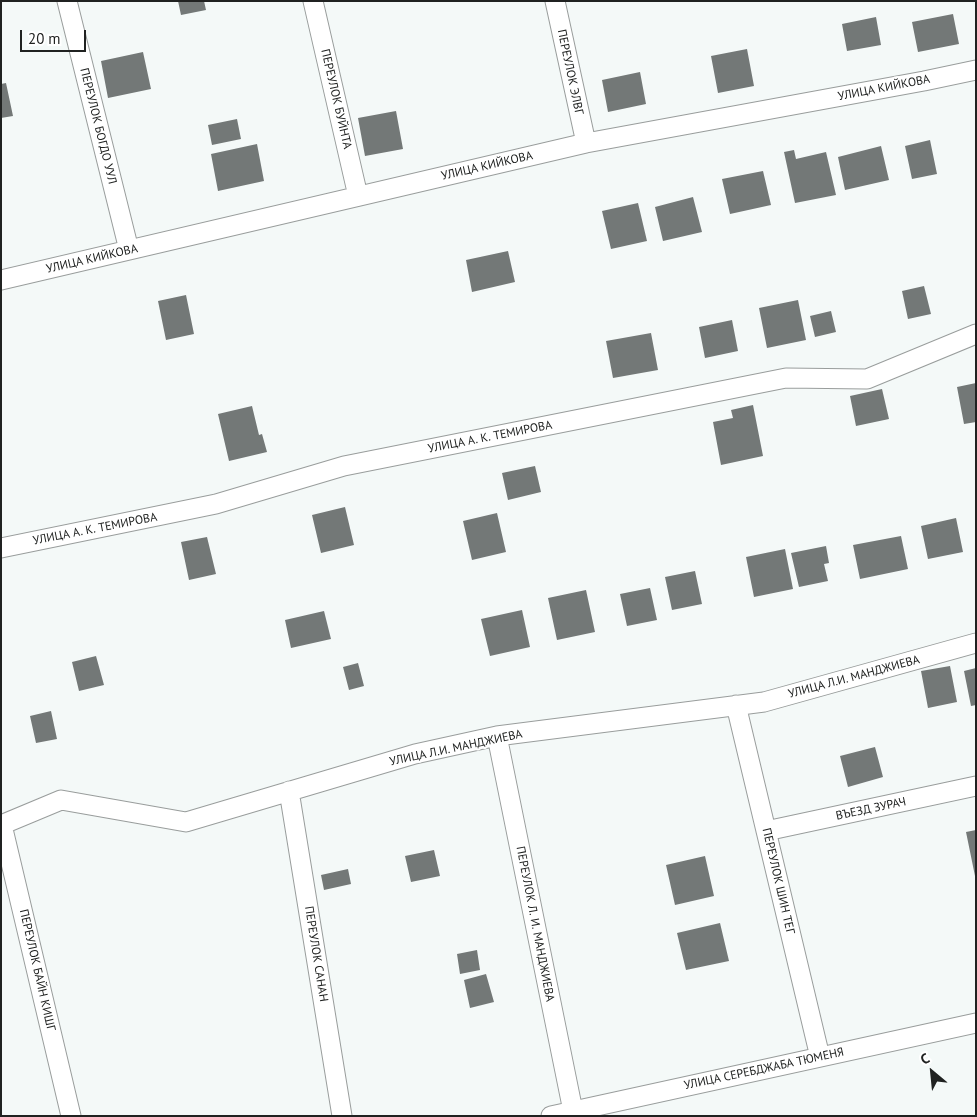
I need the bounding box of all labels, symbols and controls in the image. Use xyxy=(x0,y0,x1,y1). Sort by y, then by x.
scale bar xyxy=(22,20,89,52)
street label: ПЕРЕУЛОК ЭЛВГ xyxy=(554,28,586,116)
text: 20 m xyxy=(28,29,61,48)
street label: ПЕРЕУЛОК БУЙНТА xyxy=(317,48,355,150)
street label: ПЕРЕУЛОК БОГДО УУЛ xyxy=(77,66,119,186)
street label: УЛИЦА КИЙКОВА xyxy=(837,72,931,104)
street label: УЛИЦА КИЙКОВА xyxy=(440,148,534,184)
street label: УЛИЦА КИЙКОВА xyxy=(45,241,139,277)
street label: УЛИЦА А. К. ТЕМИРОВА xyxy=(427,418,553,456)
street label: УЛИЦА А. К. ТЕМИРОВА xyxy=(32,510,158,548)
street label: УЛИЦА Л.И. МАНДЖИЕВА xyxy=(787,653,921,701)
street label: УЛИЦА Л.И. МАНДЖИЕВА xyxy=(388,727,524,769)
street label: ВЪЕЗД ЗУРАЧ xyxy=(835,795,907,823)
street label: ПЕРЕУЛОК ШИН ТЕГ xyxy=(759,827,797,935)
street label: ПЕРЕУЛОК Л. И. МАНДЖИЕВА xyxy=(513,845,557,1003)
street label: ПЕРЕУЛОК САНАН xyxy=(301,905,331,1003)
street label: ПЕРЕУЛОК БАЙН КИШГ xyxy=(16,908,58,1032)
street label: УЛИЦА СЕРЕБДЖАБА ТЮМЕНЯ xyxy=(683,1045,845,1093)
north arrow xyxy=(907,1047,957,1097)
text: С xyxy=(917,1049,933,1069)

